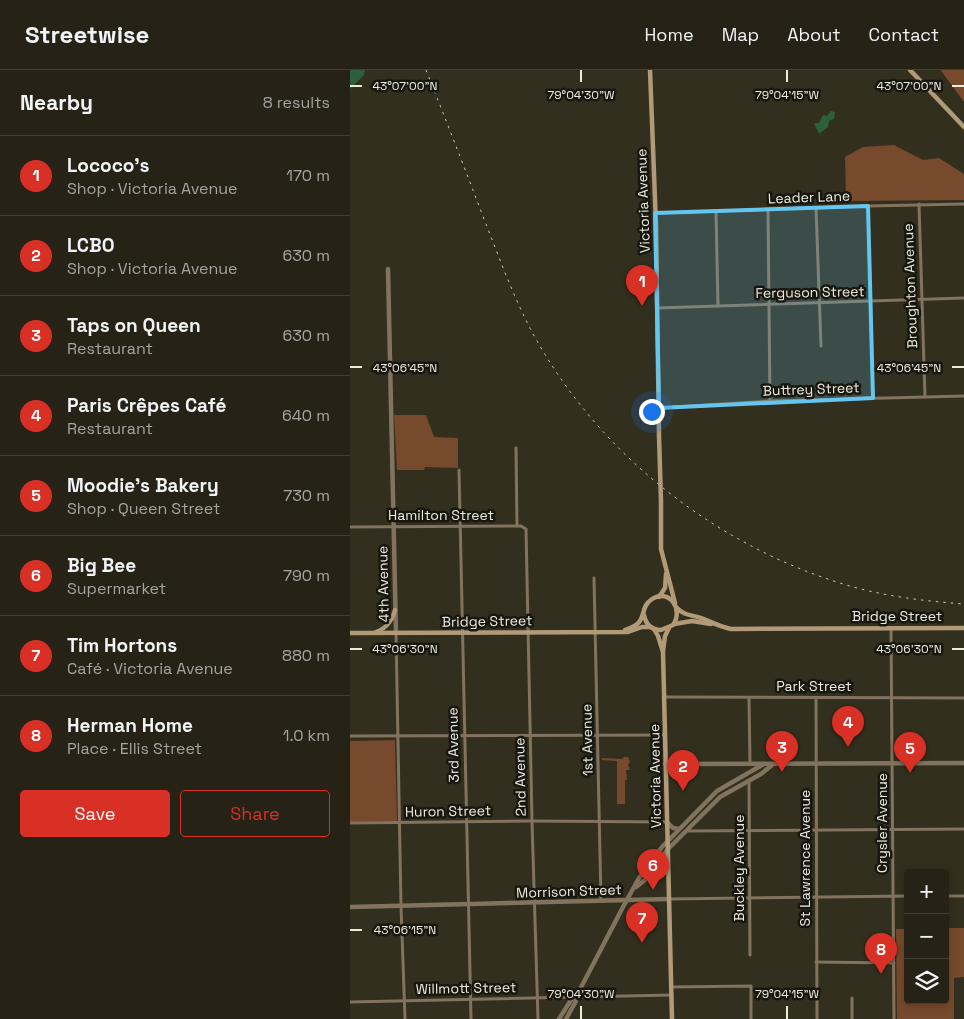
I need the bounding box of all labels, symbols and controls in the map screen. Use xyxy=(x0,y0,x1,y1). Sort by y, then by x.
text: Streetwise xyxy=(25,19,149,50)
text: Home xyxy=(645,23,694,46)
text: Map xyxy=(722,23,759,46)
text: About xyxy=(787,23,841,46)
text: Contact xyxy=(869,23,939,46)
text: 43°07'00"N xyxy=(372,78,438,94)
text: 43°07'00"N xyxy=(876,78,942,94)
text: 79°04'30"W xyxy=(548,87,615,103)
text: 79°04'15"W xyxy=(755,87,820,103)
text: Nearby xyxy=(20,89,93,116)
text: 8 results xyxy=(263,92,330,113)
street label: Victoria Avenue xyxy=(632,148,654,254)
text: Lococo's xyxy=(67,153,149,178)
text: 1 xyxy=(32,165,40,186)
text: 170 m xyxy=(286,165,330,186)
text: Shop · Victoria Avenue xyxy=(67,178,237,199)
street label: Leader Lane xyxy=(767,187,851,207)
street label: Broughton Avenue xyxy=(899,223,921,349)
text: LCBO xyxy=(67,233,115,258)
text: 2 xyxy=(31,245,41,266)
text: 630 m xyxy=(282,245,330,266)
text: Shop · Victoria Avenue xyxy=(67,258,237,279)
pin: 1 xyxy=(626,265,658,306)
street label: Ferguson Street xyxy=(755,282,865,302)
text: Taps on Queen xyxy=(67,313,201,338)
text: 3 xyxy=(31,325,41,346)
text: 630 m xyxy=(282,325,330,346)
text: Restaurant xyxy=(67,338,153,359)
text: 43°06'45"N xyxy=(373,360,437,376)
text: 43°06'45"N xyxy=(877,360,941,376)
street label: Buttrey Street xyxy=(762,378,860,400)
text: Paris Crêpes Café xyxy=(67,393,226,418)
your location xyxy=(639,399,665,425)
text: 4 xyxy=(31,405,41,426)
text: 640 m xyxy=(282,405,330,426)
text: Restaurant xyxy=(67,418,153,439)
text: Moodie's Bakery xyxy=(67,473,219,498)
text: 5 xyxy=(31,485,41,506)
text: 730 m xyxy=(283,485,330,506)
text: Shop · Queen Street xyxy=(67,498,220,519)
street label: Hamilton Street xyxy=(388,506,494,524)
street label: 4th Avenue xyxy=(373,546,393,622)
text: Big Bee xyxy=(67,553,136,578)
text: 6 xyxy=(31,565,41,586)
text: 790 m xyxy=(283,565,330,586)
text: Supermarket xyxy=(67,578,166,599)
street label: Bridge Street xyxy=(852,607,942,625)
street label: Bridge Street xyxy=(442,611,532,631)
text: Tim Hortons xyxy=(67,633,177,658)
text: 43°06'30"N xyxy=(372,641,438,657)
text: 43°06'30"N xyxy=(876,641,942,657)
text: 7 xyxy=(32,645,40,666)
text: 880 m xyxy=(282,645,330,666)
text: Café · Victoria Avenue xyxy=(67,658,233,679)
street label: Park Street xyxy=(776,677,852,695)
street label: 1st Avenue xyxy=(577,704,597,776)
pin: 4 xyxy=(832,706,864,747)
street label: 3rd Avenue xyxy=(443,707,463,783)
text: Herman Home xyxy=(67,713,193,738)
street label: Victoria Avenue xyxy=(645,724,665,828)
text: 8 xyxy=(31,725,41,746)
text: 1.0 km xyxy=(283,725,330,746)
pin: 3 xyxy=(766,731,798,772)
pin: 5 xyxy=(894,732,926,773)
street label: 2nd Avenue xyxy=(510,737,530,817)
text: Place · Ellis Street xyxy=(67,738,202,759)
pin: 2 xyxy=(667,750,699,791)
street label: Crysler Avenue xyxy=(873,773,891,873)
button: Save xyxy=(20,790,170,837)
button: Share xyxy=(180,790,330,837)
street label: St Lawrence Avenue xyxy=(796,790,814,926)
street label: Huron Street xyxy=(405,801,491,821)
street label: Buckley Avenue xyxy=(730,815,748,921)
pin: 6 xyxy=(637,849,669,890)
map controls xyxy=(904,869,949,1004)
button: + xyxy=(904,869,949,914)
street label: Morrison Street xyxy=(516,880,622,902)
pin: 7 xyxy=(626,902,658,943)
button: − xyxy=(904,914,949,959)
text: 43°06'15"N xyxy=(374,922,436,938)
pin: 8 xyxy=(865,933,897,974)
button: layers xyxy=(904,959,949,1004)
street label: Willmott Street xyxy=(416,978,516,998)
text: 79°04'30"W xyxy=(548,986,615,1002)
text: 79°04'15"W xyxy=(755,986,820,1002)

